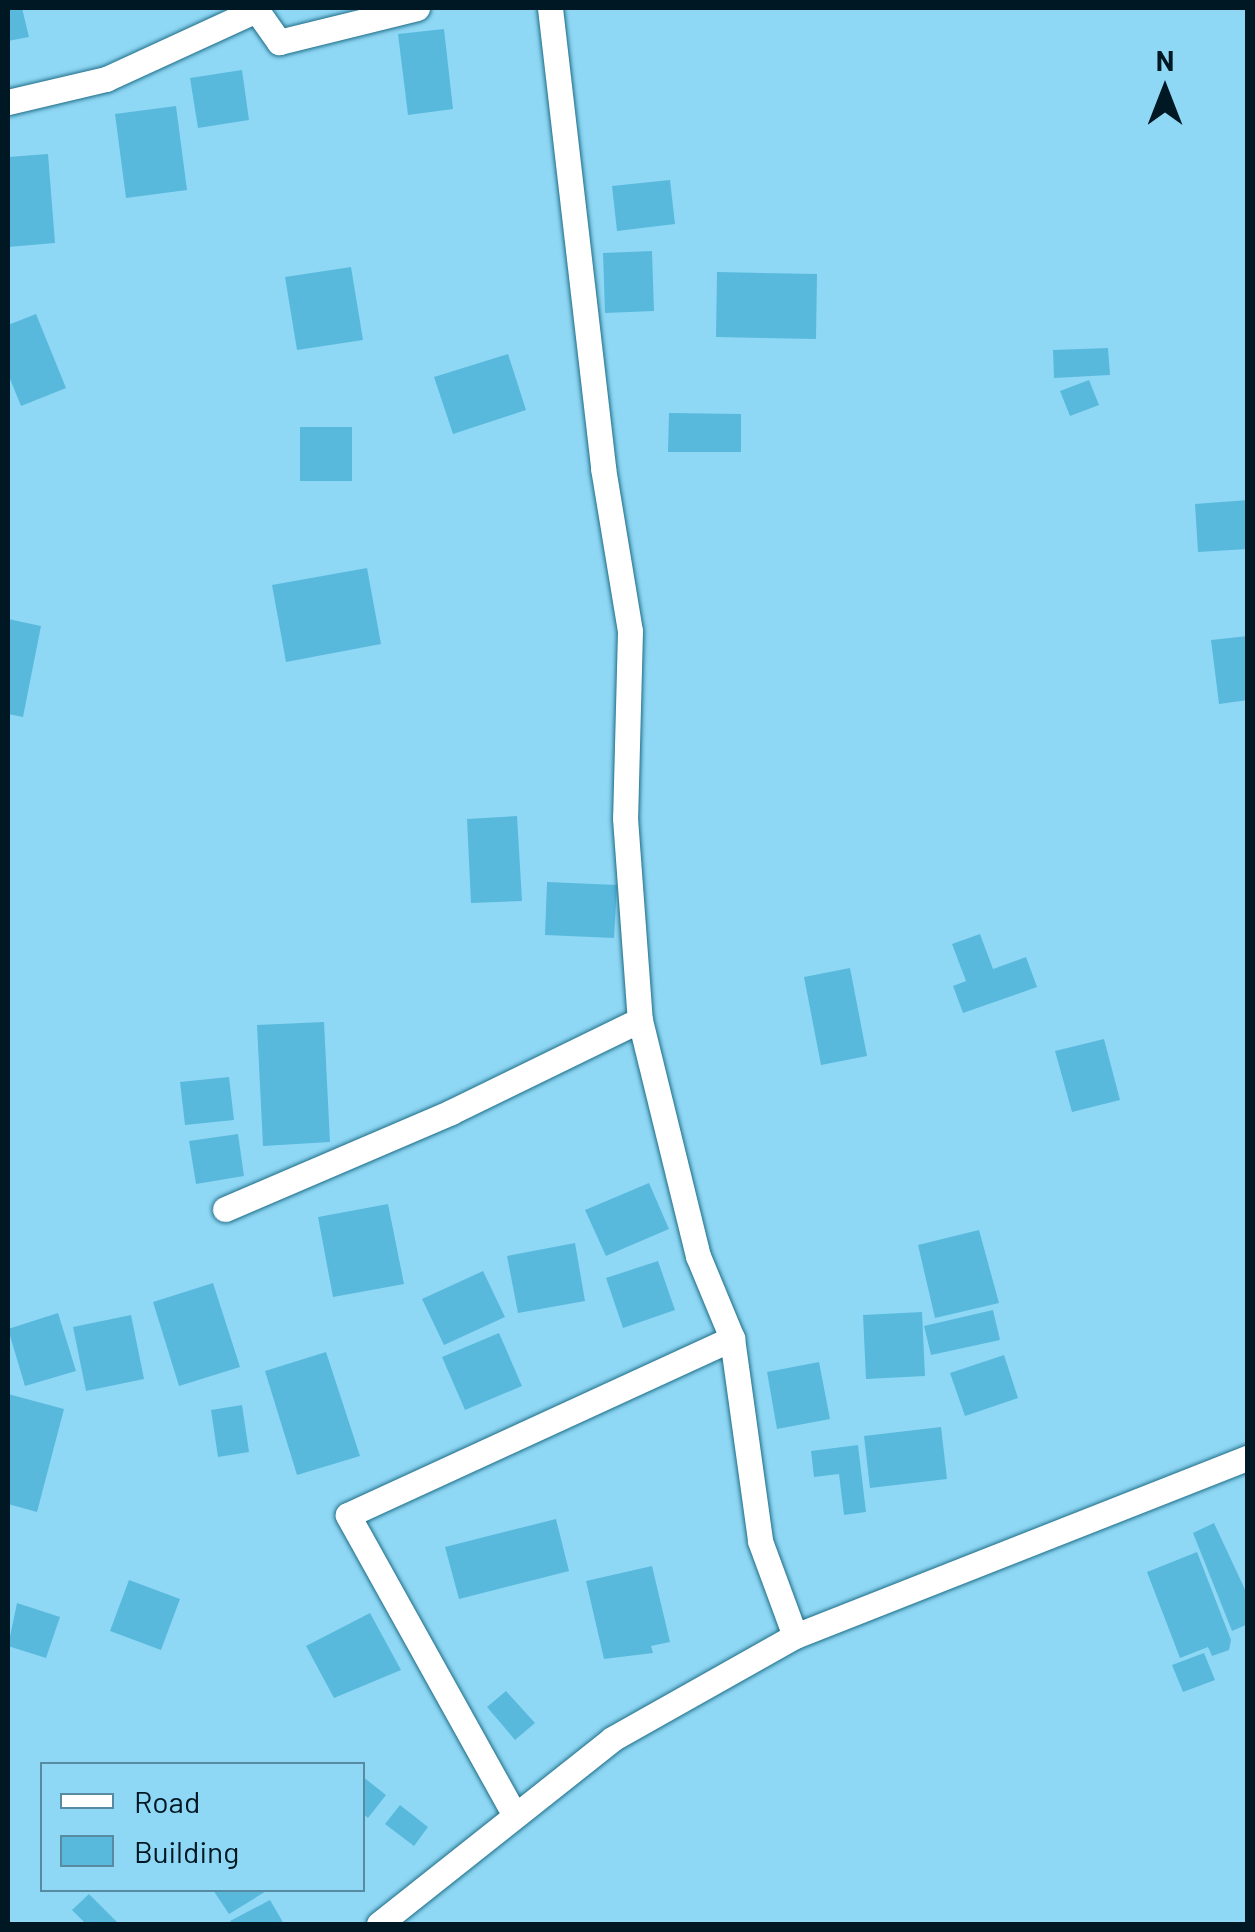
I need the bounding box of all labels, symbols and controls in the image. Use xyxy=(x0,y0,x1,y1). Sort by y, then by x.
north arrow xyxy=(1115,40,1215,140)
text: N xyxy=(1156,43,1174,77)
legend xyxy=(40,1762,365,1892)
text: Road xyxy=(134,1783,200,1819)
text: Building xyxy=(134,1833,239,1869)

